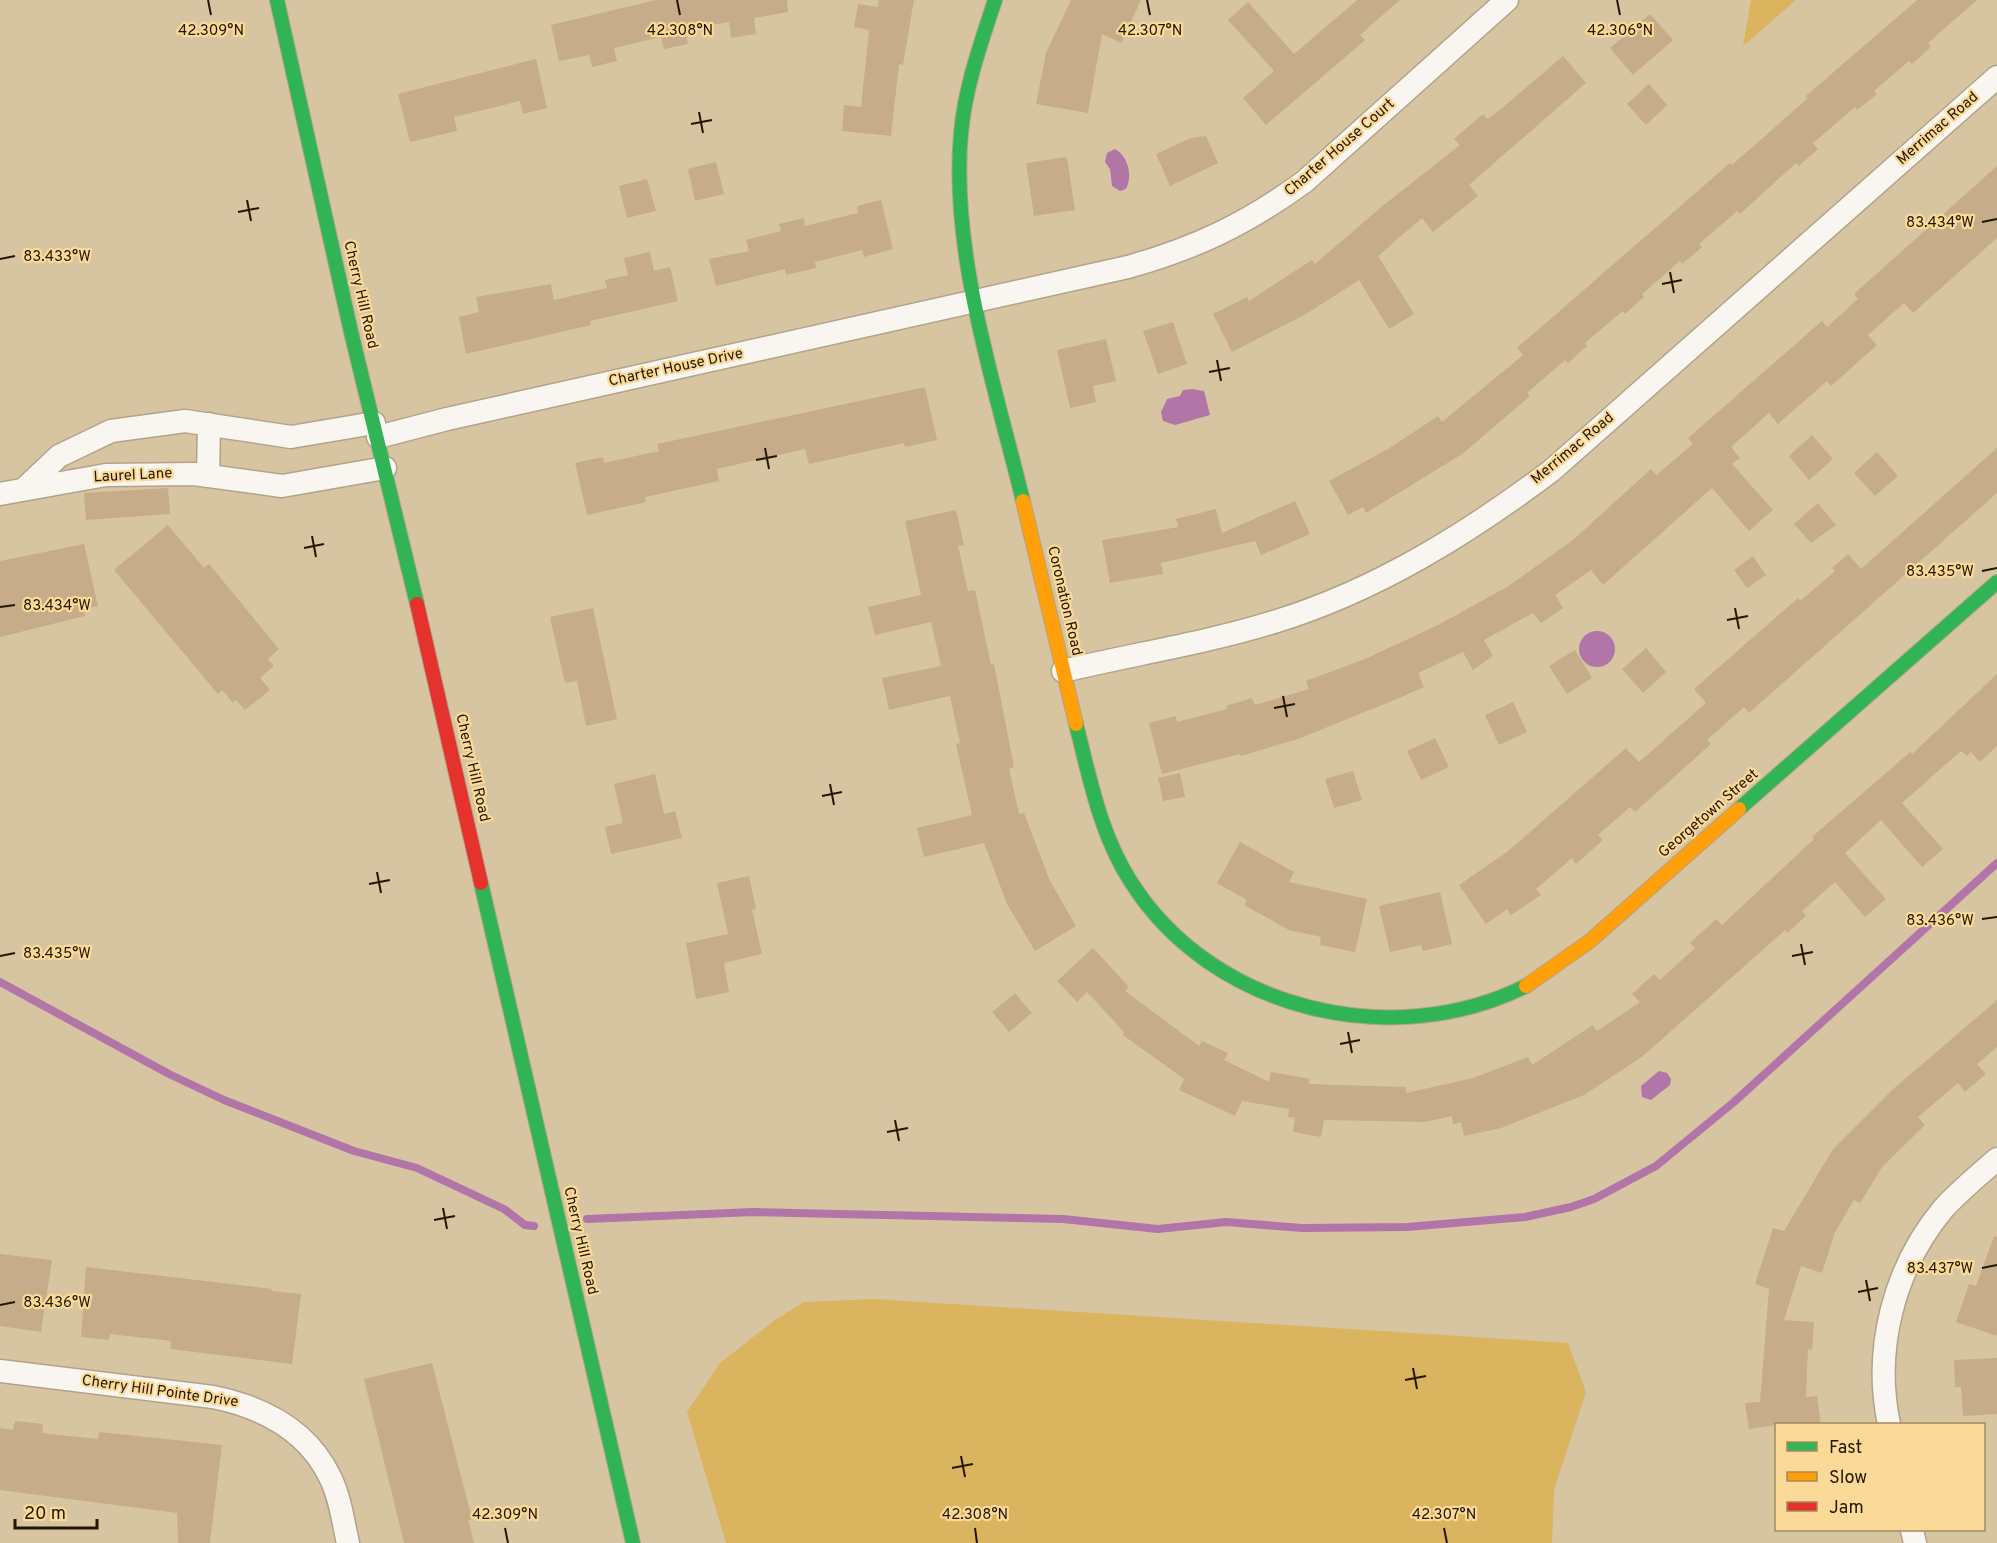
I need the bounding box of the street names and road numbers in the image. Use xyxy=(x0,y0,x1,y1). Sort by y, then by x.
street label: Merrimac Road xyxy=(1893,88,1983,170)
street label: Charter House Court xyxy=(1281,95,1399,201)
street label: Cherry Hill Road xyxy=(338,239,382,351)
street label: Charter House Drive xyxy=(607,344,745,392)
street label: Merrimac Road xyxy=(1528,409,1618,489)
street label: Laurel Lane xyxy=(93,464,173,488)
street label: Coronation Road xyxy=(1042,544,1086,658)
street label: Cherry Hill Road xyxy=(450,712,494,824)
street label: Georgetown Street xyxy=(1655,765,1763,863)
street label: Cherry Hill Road xyxy=(558,1185,602,1297)
street label: Cherry Hill Pointe Drive xyxy=(80,1372,240,1412)

